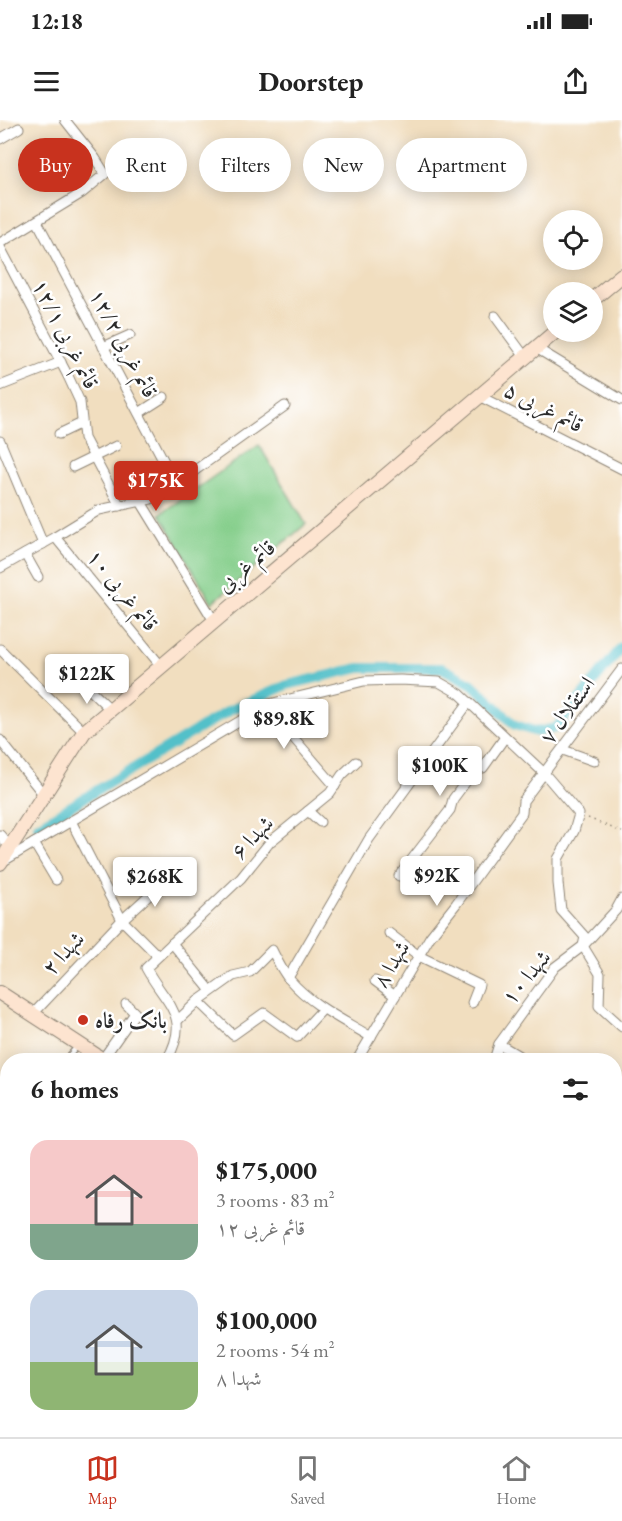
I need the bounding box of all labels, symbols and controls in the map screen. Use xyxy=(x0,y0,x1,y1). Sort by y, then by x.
text: 12:18 xyxy=(30,7,83,36)
text: Doorstep xyxy=(258,64,364,99)
icon: menu xyxy=(30,65,63,98)
icon: share xyxy=(559,65,592,98)
chip: Buy xyxy=(18,138,93,192)
chip: Rent xyxy=(105,138,187,192)
chip: Filters xyxy=(199,138,291,192)
chip: New xyxy=(303,138,384,192)
chip: Apartment xyxy=(396,138,527,192)
map controls xyxy=(543,210,603,342)
button: locate xyxy=(543,210,603,270)
street label: قائم غربی ۱۲/۱ xyxy=(21,274,106,396)
button: layers xyxy=(543,282,603,342)
street label: قائم غربی ۱۲/۲ xyxy=(79,283,165,405)
street label: قائم غربی ۵ xyxy=(497,375,589,444)
pin: $175K xyxy=(114,461,198,512)
text: $175K xyxy=(128,467,184,493)
street label: قائم غربی xyxy=(211,533,285,603)
street label: قائم غربی ۱۰ xyxy=(77,543,165,640)
pin: $122K xyxy=(45,654,129,705)
text: $122K xyxy=(59,660,115,686)
street label: استقلال ۷ xyxy=(533,670,601,750)
pin: $89.8K xyxy=(235,699,333,750)
text: $89.8K xyxy=(253,705,315,731)
pin: $100K xyxy=(398,746,482,797)
text: $100K xyxy=(412,752,468,778)
street label: شهدا ۶ xyxy=(224,809,280,865)
pin: $92K xyxy=(401,856,473,907)
pin: $268K xyxy=(113,857,197,908)
text: $92K xyxy=(414,862,460,888)
text: $268K xyxy=(127,863,183,889)
street label: شهدا ۲ xyxy=(35,925,91,981)
street label: شهدا ۸ xyxy=(366,935,416,993)
street label: شهدا ۱۰ xyxy=(495,944,557,1010)
place label: بانک رفاه xyxy=(95,1006,167,1035)
marker: بانک رفاه xyxy=(76,1013,90,1027)
text: 6 homes xyxy=(30,1072,119,1106)
icon: filters xyxy=(559,1073,592,1106)
text: $175,000 xyxy=(216,1153,317,1187)
icon: home xyxy=(78,1164,150,1236)
text: 3 rooms · 83 m² xyxy=(216,1187,335,1213)
text: قائم غربی ۱۲ xyxy=(216,1215,305,1241)
text: $100,000 xyxy=(216,1303,317,1337)
icon: home xyxy=(78,1314,150,1386)
text: 2 rooms · 54 m² xyxy=(216,1337,335,1363)
text: شهدا ۸ xyxy=(216,1365,262,1391)
tab: Map xyxy=(86,1452,119,1509)
tab: Saved xyxy=(291,1452,325,1509)
tab: Home xyxy=(497,1452,536,1509)

